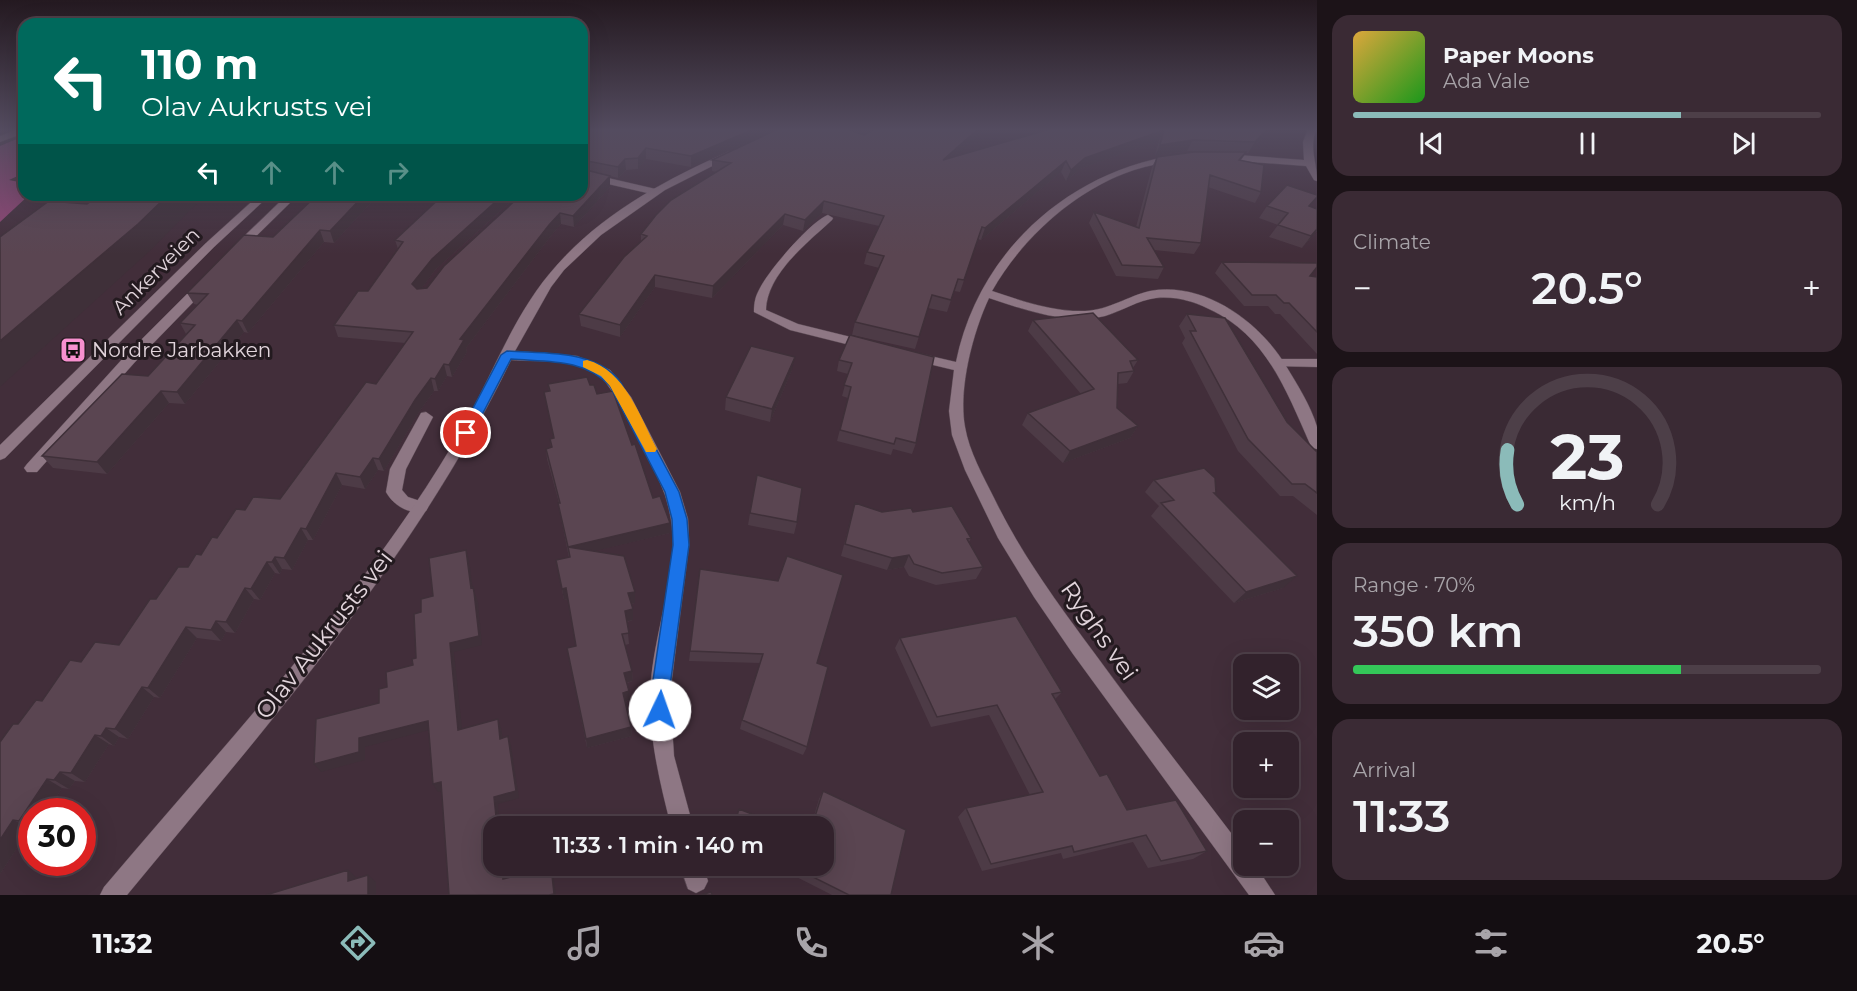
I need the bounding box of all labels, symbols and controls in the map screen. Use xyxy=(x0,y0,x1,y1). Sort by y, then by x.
text: 110 m xyxy=(141,38,258,90)
icon: left xyxy=(42,42,120,120)
text: Paper Moons xyxy=(1443,42,1594,69)
text: Ada Vale xyxy=(1443,69,1530,93)
text: Olav Aukrusts vei xyxy=(141,90,373,123)
icon: previous xyxy=(1415,127,1448,160)
icon: pause xyxy=(1571,127,1604,160)
icon: next xyxy=(1727,127,1760,160)
icon: left xyxy=(192,156,225,189)
icon: ahead xyxy=(255,156,288,189)
icon: ahead xyxy=(318,156,351,189)
icon: right xyxy=(381,156,414,189)
street label: Ankerveien xyxy=(107,222,205,320)
text: Climate xyxy=(1353,230,1431,254)
text: 20.5° xyxy=(1531,260,1643,315)
text: − xyxy=(1353,268,1372,308)
text: + xyxy=(1802,268,1821,308)
bus stop icon: Nordre Jarbakken xyxy=(58,335,88,365)
place label: Nordre Jarbakken xyxy=(92,338,271,362)
pin xyxy=(440,407,491,458)
icon: arrive xyxy=(449,416,482,449)
text: 23 xyxy=(1550,419,1624,495)
text: km/h xyxy=(1558,489,1616,515)
street label: Olav Aukrusts vei xyxy=(249,545,398,725)
text: Range · 70% xyxy=(1353,573,1475,597)
street label: Ryghs vei xyxy=(1055,576,1144,686)
text: 350 km xyxy=(1353,603,1523,658)
map controls xyxy=(1233,654,1299,876)
button: layers xyxy=(1233,654,1299,720)
position arrow xyxy=(628,678,692,742)
button: + xyxy=(1233,732,1299,798)
text: Arrival xyxy=(1353,758,1416,782)
text: 11:33 xyxy=(1353,788,1450,843)
speed limit sign: 30 xyxy=(18,798,96,876)
button: − xyxy=(1233,810,1299,876)
text: 11:33 · 1 min · 140 m xyxy=(553,832,764,859)
icon: directions xyxy=(337,922,379,964)
icon: music xyxy=(564,922,606,964)
icon: phone xyxy=(790,922,832,964)
icon: climate xyxy=(1017,922,1059,964)
icon: car xyxy=(1243,922,1285,964)
icon: filters xyxy=(1470,922,1512,964)
text: 11:32 xyxy=(92,927,152,960)
text: 20.5° xyxy=(1696,927,1765,960)

